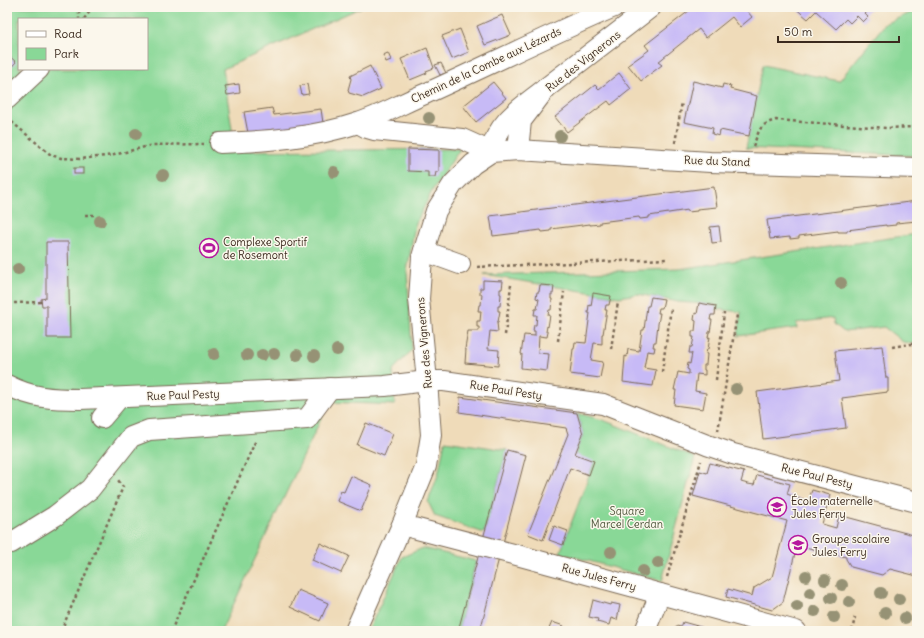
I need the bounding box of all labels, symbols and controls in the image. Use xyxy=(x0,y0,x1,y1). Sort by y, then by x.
legend xyxy=(18,18,148,70)
scale bar xyxy=(778,18,899,44)
street label: Chemin de la Combe aux Lézards xyxy=(409,24,563,106)
text: 50 m xyxy=(784,24,813,39)
text: Road xyxy=(54,26,82,41)
street label: Rue des Vignerons xyxy=(543,27,623,95)
text: Park xyxy=(54,46,79,61)
street label: Rue du Stand xyxy=(684,153,751,169)
place label: Complexe Sportif de Rosemont xyxy=(223,235,307,262)
sports icon: Complexe Sportif de Rosemont xyxy=(198,237,220,259)
street label: Rue des Vignerons xyxy=(413,297,435,389)
street label: Rue Paul Pesty xyxy=(469,377,543,403)
street label: Rue Paul Pesty xyxy=(146,387,220,403)
street label: Rue Paul Pesty xyxy=(780,460,854,492)
place label: École maternelle Jules Ferry xyxy=(791,493,873,521)
school or university icon: École maternelle Jules Ferry xyxy=(766,496,788,518)
park label: Square Marcel Cerdan xyxy=(591,504,663,531)
place label: Groupe scolaire Jules Ferry xyxy=(812,532,890,559)
school or university icon: Groupe scolaire Jules Ferry xyxy=(787,534,809,556)
street label: Rue Jules Ferry xyxy=(560,560,638,594)

